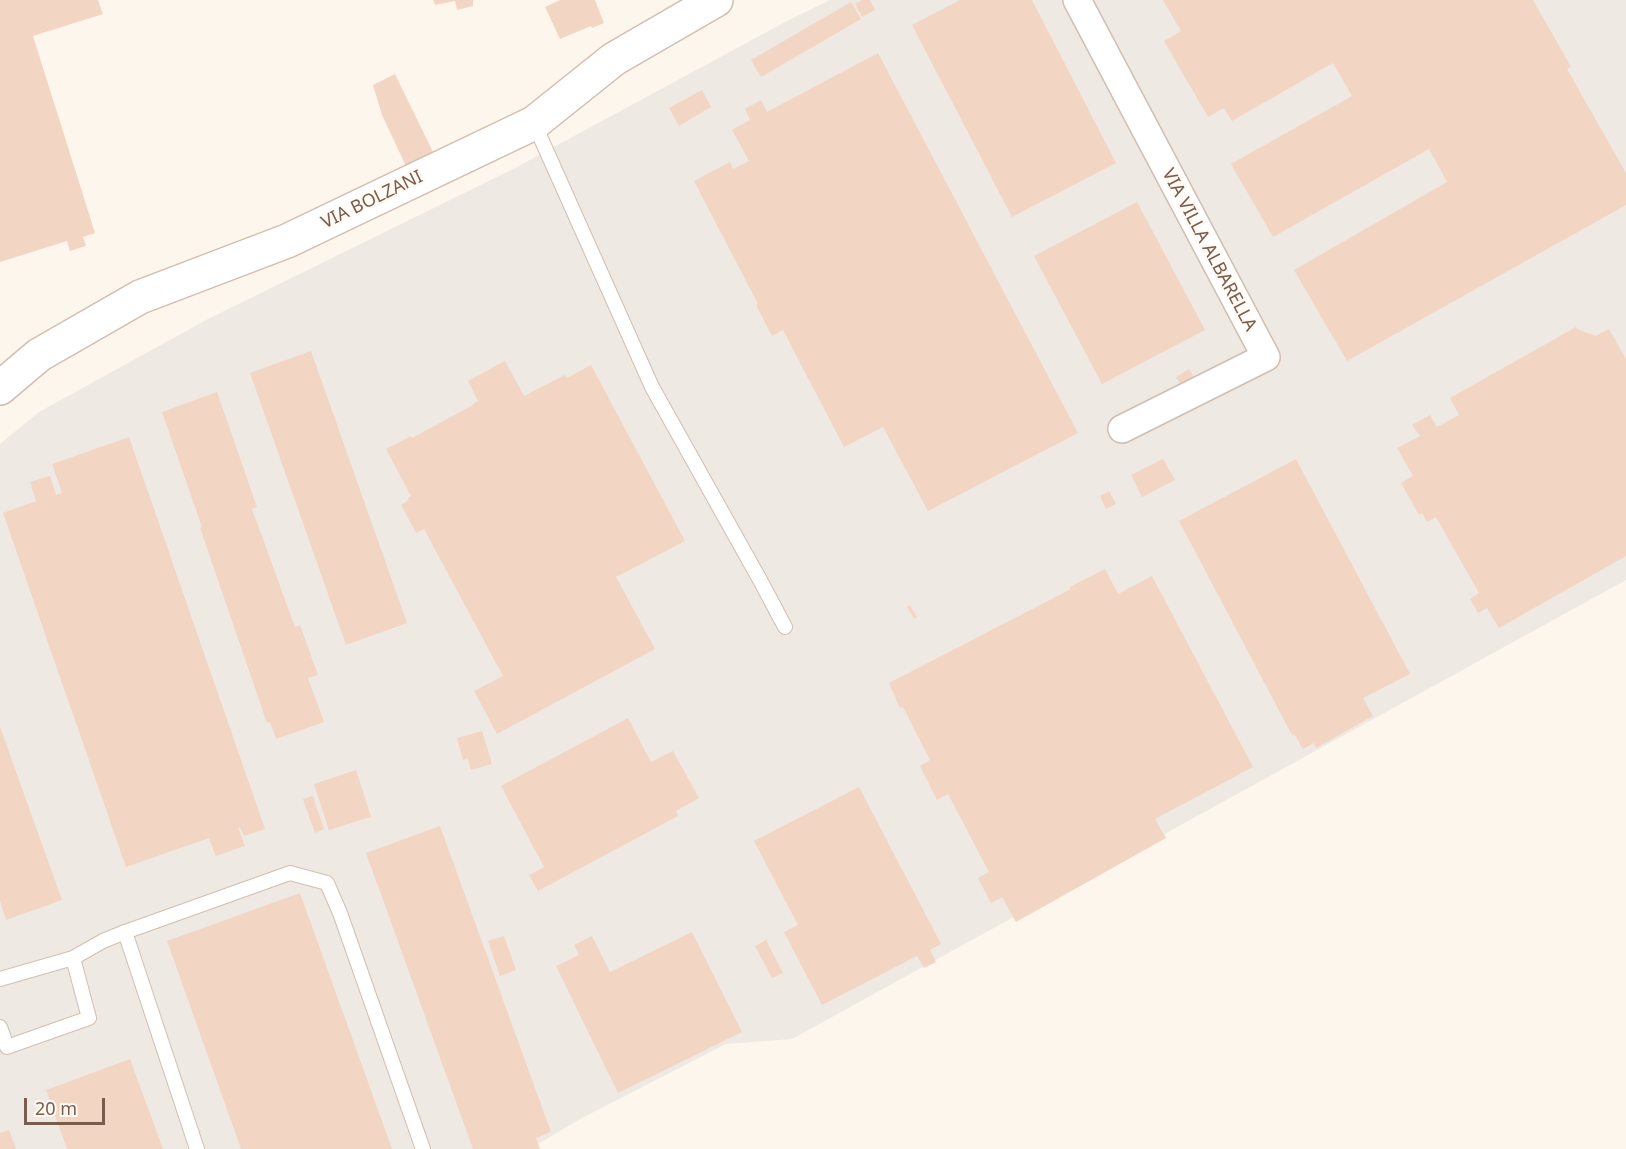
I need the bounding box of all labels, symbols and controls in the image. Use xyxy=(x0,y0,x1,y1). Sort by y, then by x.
street label: VIA VILLA ALBARELLA xyxy=(1157,165,1261,335)
street label: VIA BOLZANI xyxy=(318,166,426,234)
scale bar xyxy=(27,1086,108,1124)
text: 20 m xyxy=(35,1096,77,1120)

